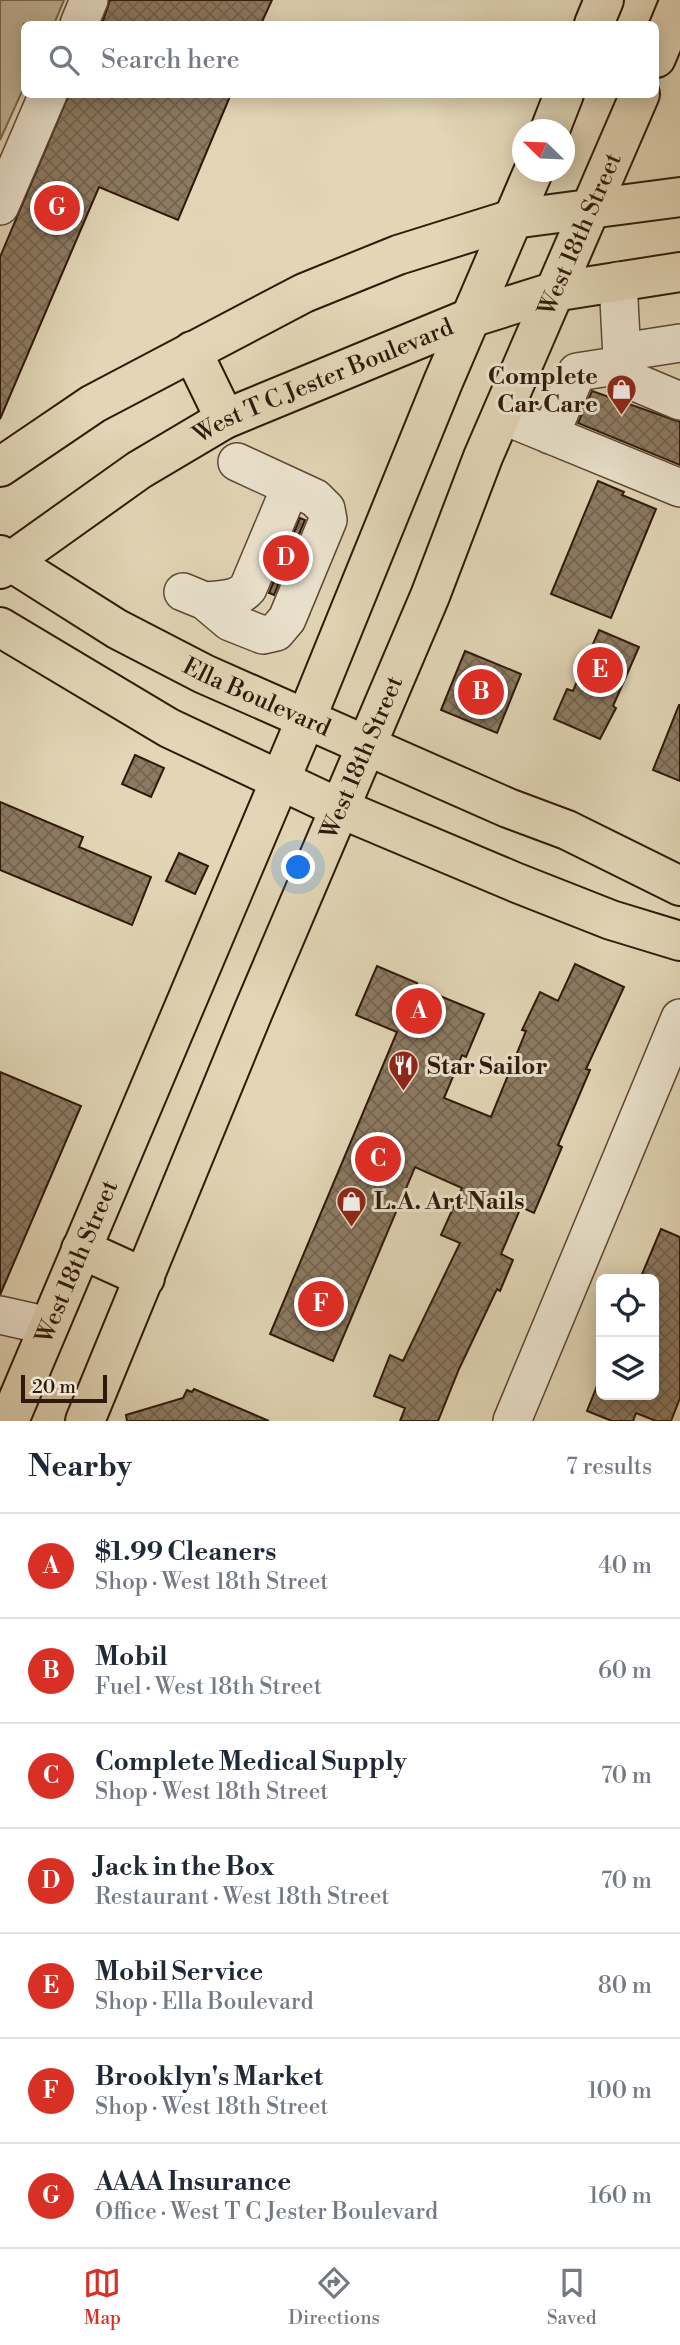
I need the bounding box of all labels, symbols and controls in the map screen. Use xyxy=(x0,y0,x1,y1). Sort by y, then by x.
search box xyxy=(21,21,659,98)
icon: search xyxy=(45,41,83,79)
text: Search here xyxy=(101,44,240,76)
north arrow xyxy=(512,119,575,182)
street label: West 18th Street xyxy=(532,148,629,321)
pin: G xyxy=(34,182,80,234)
street label: West T C Jester Boulevard xyxy=(187,312,458,451)
place label: Complete Car Care xyxy=(488,362,598,420)
shop icon: Complete Car Care xyxy=(604,373,638,417)
pin: D xyxy=(263,532,309,584)
pin: E xyxy=(577,644,623,696)
street label: Ella Boulevard xyxy=(177,652,335,744)
pin: B xyxy=(458,666,504,718)
street label: West 18th Street xyxy=(314,671,410,845)
your location xyxy=(281,850,315,884)
pin: A xyxy=(396,985,442,1037)
restaurant icon: Star Sailor xyxy=(387,1049,421,1093)
place label: Star Sailor xyxy=(427,1052,548,1082)
pin: C xyxy=(355,1133,401,1185)
street label: West 18th Street xyxy=(29,1175,125,1349)
shop icon: L.A. Art Nails xyxy=(334,1184,368,1228)
place label: L.A. Art Nails xyxy=(374,1187,525,1217)
map controls xyxy=(596,1274,659,1400)
button: locate xyxy=(596,1274,659,1337)
pin: F xyxy=(298,1278,344,1330)
button: layers xyxy=(596,1337,659,1400)
scale bar xyxy=(21,1372,107,1404)
text: 20 m xyxy=(32,1375,76,1399)
text: Nearby xyxy=(28,1448,132,1486)
text: 7 results xyxy=(566,1453,652,1481)
text: $1.99 Cleaners xyxy=(95,1536,276,1568)
text: A xyxy=(43,1552,59,1580)
text: 40 m xyxy=(598,1552,652,1580)
text: Shop · West 18th Street xyxy=(95,1568,328,1596)
text: Mobil xyxy=(95,1641,168,1673)
text: B xyxy=(42,1657,60,1685)
text: 60 m xyxy=(598,1657,652,1685)
text: Fuel · West 18th Street xyxy=(95,1673,322,1701)
text: Complete Medical Supply xyxy=(95,1746,407,1778)
text: C xyxy=(43,1762,59,1790)
text: 70 m xyxy=(601,1762,652,1790)
text: Shop · West 18th Street xyxy=(95,1778,328,1806)
text: Jack in the Box xyxy=(95,1851,275,1883)
text: D xyxy=(42,1867,60,1895)
text: 70 m xyxy=(601,1867,652,1895)
text: Restaurant · West 18th Street xyxy=(95,1883,390,1911)
text: Mobil Service xyxy=(95,1956,263,1988)
text: E xyxy=(43,1972,59,2000)
text: 80 m xyxy=(598,1972,652,2000)
text: Shop · Ella Boulevard xyxy=(95,1988,314,2016)
text: Brooklyn's Market xyxy=(95,2061,323,2093)
text: F xyxy=(43,2077,59,2105)
text: 100 m xyxy=(587,2077,652,2105)
text: Shop · West 18th Street xyxy=(95,2093,328,2121)
text: AAAA Insurance xyxy=(95,2166,291,2198)
text: G xyxy=(42,2182,60,2210)
text: 160 m xyxy=(589,2182,652,2210)
text: Office · West T C Jester Boulevard xyxy=(95,2198,438,2226)
tab: Map xyxy=(83,2264,121,2330)
tab: Directions xyxy=(288,2264,380,2330)
tab: Saved xyxy=(547,2264,597,2330)

